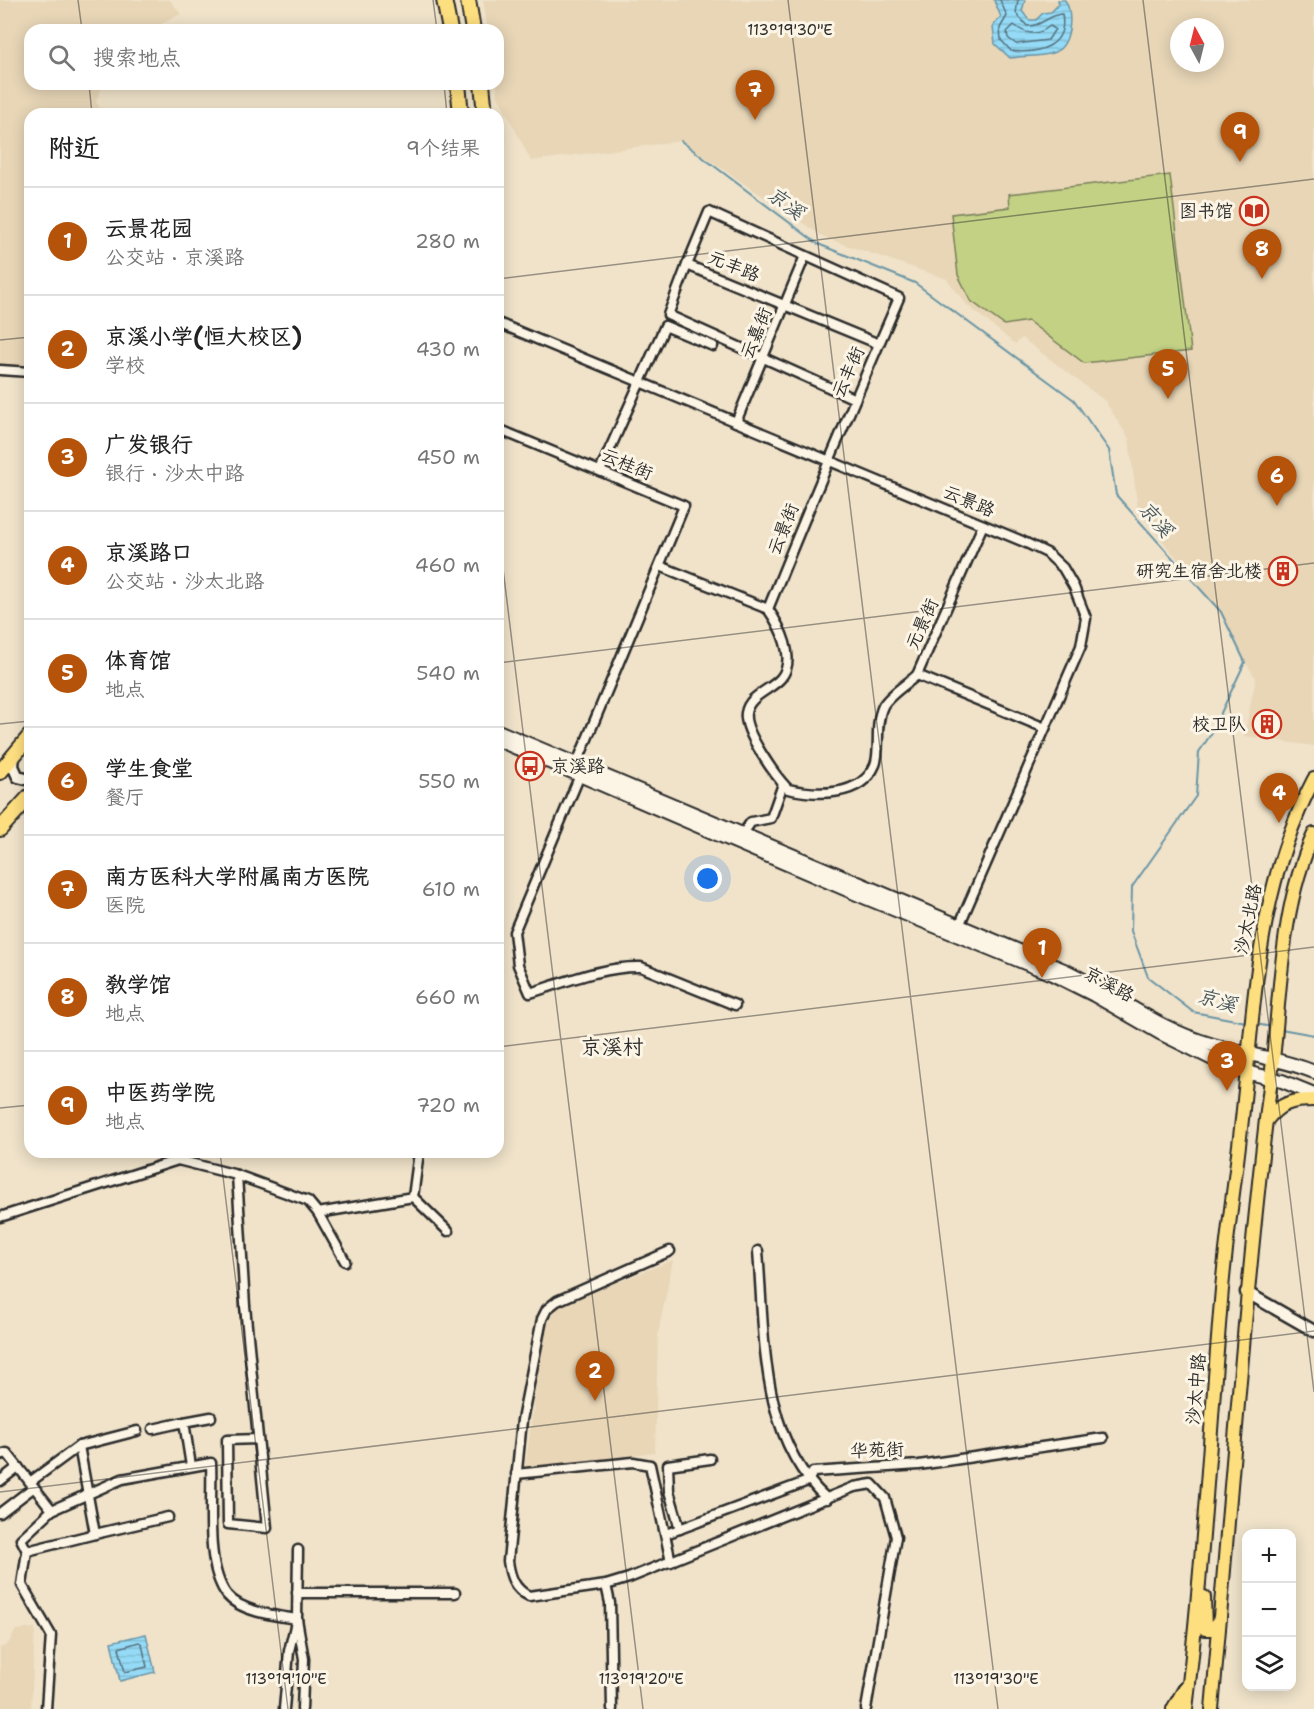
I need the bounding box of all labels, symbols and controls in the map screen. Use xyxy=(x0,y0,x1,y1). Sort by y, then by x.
north arrow xyxy=(1170,18,1224,72)
text: 113°19'30"E xyxy=(747,20,833,40)
search box xyxy=(24,24,504,90)
icon: search xyxy=(45,41,78,74)
text: 搜索地点 xyxy=(93,43,181,72)
pin: 7 xyxy=(736,70,774,120)
pin: 9 xyxy=(1220,112,1260,162)
text: 附近 xyxy=(48,130,100,165)
text: 9个结果 xyxy=(406,135,480,161)
water label: 京溪 xyxy=(762,181,811,226)
library icon: 图书馆 xyxy=(1238,195,1270,227)
place label: 图书馆 xyxy=(1179,199,1233,223)
text: 云景花园 xyxy=(105,214,193,243)
text: 1 xyxy=(63,228,72,254)
text: 280 m xyxy=(415,228,480,254)
pin: 8 xyxy=(1242,230,1282,279)
text: 公交站 · 京溪路 xyxy=(105,244,244,270)
street label: 元丰路 xyxy=(704,245,764,287)
street label: 云嘉街 xyxy=(734,303,778,363)
text: 京溪小学(恒大校区) xyxy=(105,322,302,351)
text: 2 xyxy=(61,336,75,362)
text: 430 m xyxy=(416,336,480,362)
street label: 云丰街 xyxy=(826,342,870,402)
pin: 5 xyxy=(1148,350,1188,399)
text: 学校 xyxy=(105,352,145,378)
text: 广发银行 xyxy=(105,430,193,459)
street label: 云桂街 xyxy=(597,442,657,486)
text: 3 xyxy=(61,444,75,470)
text: 450 m xyxy=(416,444,480,470)
pin: 6 xyxy=(1258,456,1296,506)
text: 银行 · 沙太中路 xyxy=(105,460,244,486)
street label: 云景路 xyxy=(939,479,999,523)
water label: 京溪 xyxy=(1133,495,1180,543)
street label: 云景街 xyxy=(762,499,804,559)
text: 京溪路口 xyxy=(105,538,193,567)
text: 4 xyxy=(61,552,75,578)
text: 460 m xyxy=(415,552,480,578)
building icon: 研究生宿舍北楼 xyxy=(1267,555,1299,587)
place label: 研究生宿舍北楼 xyxy=(1136,559,1262,583)
text: 公交站 · 沙太北路 xyxy=(105,568,264,594)
street label: 元景街 xyxy=(900,594,944,654)
text: 体育馆 xyxy=(105,646,171,675)
text: 5 xyxy=(61,660,74,686)
text: 540 m xyxy=(416,660,480,686)
text: 地点 xyxy=(105,676,145,702)
building icon: 校卫队 xyxy=(1251,708,1283,740)
place label: 校卫队 xyxy=(1192,712,1246,736)
bus stop icon: 京溪路 xyxy=(514,750,546,782)
text: 学生食堂 xyxy=(105,754,193,783)
place label: 京溪路 xyxy=(551,754,605,778)
text: 6 xyxy=(61,768,75,794)
text: 550 m xyxy=(418,768,480,794)
pin: 4 xyxy=(1260,774,1298,823)
text: 餐厅 xyxy=(105,784,145,810)
text: 南方医科大学附属南方医院 xyxy=(105,862,369,891)
your location xyxy=(693,864,722,893)
text: 7 xyxy=(61,876,75,902)
text: 610 m xyxy=(422,876,480,902)
street label: 沙太北路 xyxy=(1229,881,1267,957)
text: 医院 xyxy=(105,892,145,918)
pin: 1 xyxy=(1022,928,1062,978)
street label: 京溪路 xyxy=(1080,960,1138,1008)
text: 教学馆 xyxy=(105,970,171,999)
water label: 京溪 xyxy=(1194,982,1241,1018)
text: 8 xyxy=(61,984,75,1010)
text: 660 m xyxy=(415,984,480,1010)
text: 地点 xyxy=(105,1000,145,1026)
district label: 京溪村 xyxy=(581,1033,644,1061)
pin: 3 xyxy=(1208,1042,1246,1091)
text: 中医药学院 xyxy=(105,1078,215,1107)
text: 9 xyxy=(61,1092,75,1118)
text: 720 m xyxy=(416,1092,480,1118)
text: 地点 xyxy=(105,1108,145,1134)
pin: 2 xyxy=(576,1352,614,1401)
street label: 沙太中路 xyxy=(1181,1352,1211,1426)
street label: 华苑街 xyxy=(850,1437,904,1463)
map controls xyxy=(1242,1529,1296,1691)
button: + xyxy=(1242,1529,1296,1583)
button: − xyxy=(1242,1583,1296,1637)
button: layers xyxy=(1242,1637,1296,1691)
text: 113°19'10"E xyxy=(245,1669,327,1689)
text: 113°19'20"E xyxy=(598,1669,684,1689)
text: 113°19'30"E xyxy=(953,1669,1039,1689)

